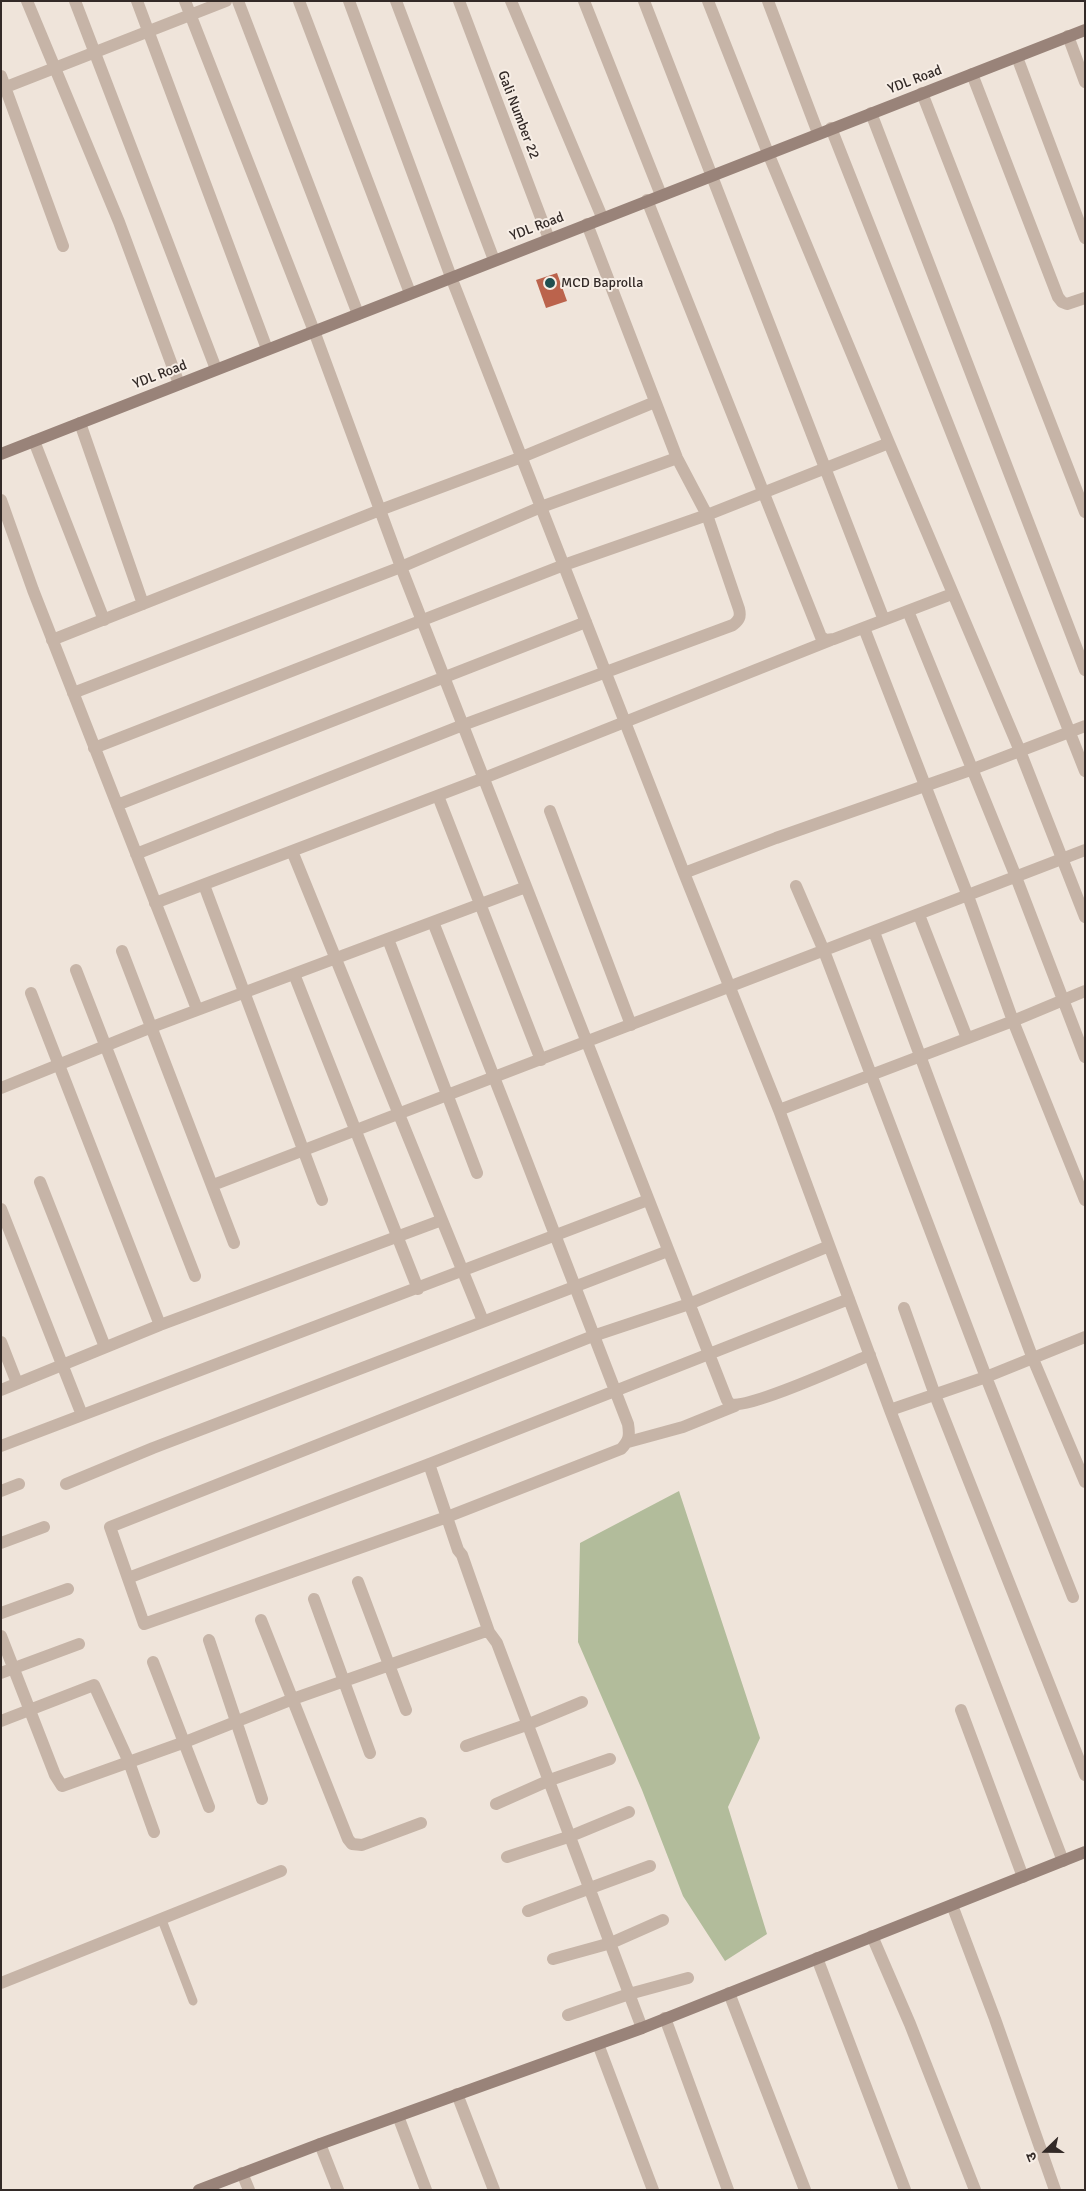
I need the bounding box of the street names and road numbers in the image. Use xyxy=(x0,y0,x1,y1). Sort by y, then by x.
street label: YDL Road xyxy=(886,62,944,98)
street label: Gali Number 22 xyxy=(493,69,543,161)
street label: YDL Road xyxy=(508,209,566,245)
street label: YDL Road xyxy=(131,357,189,393)

